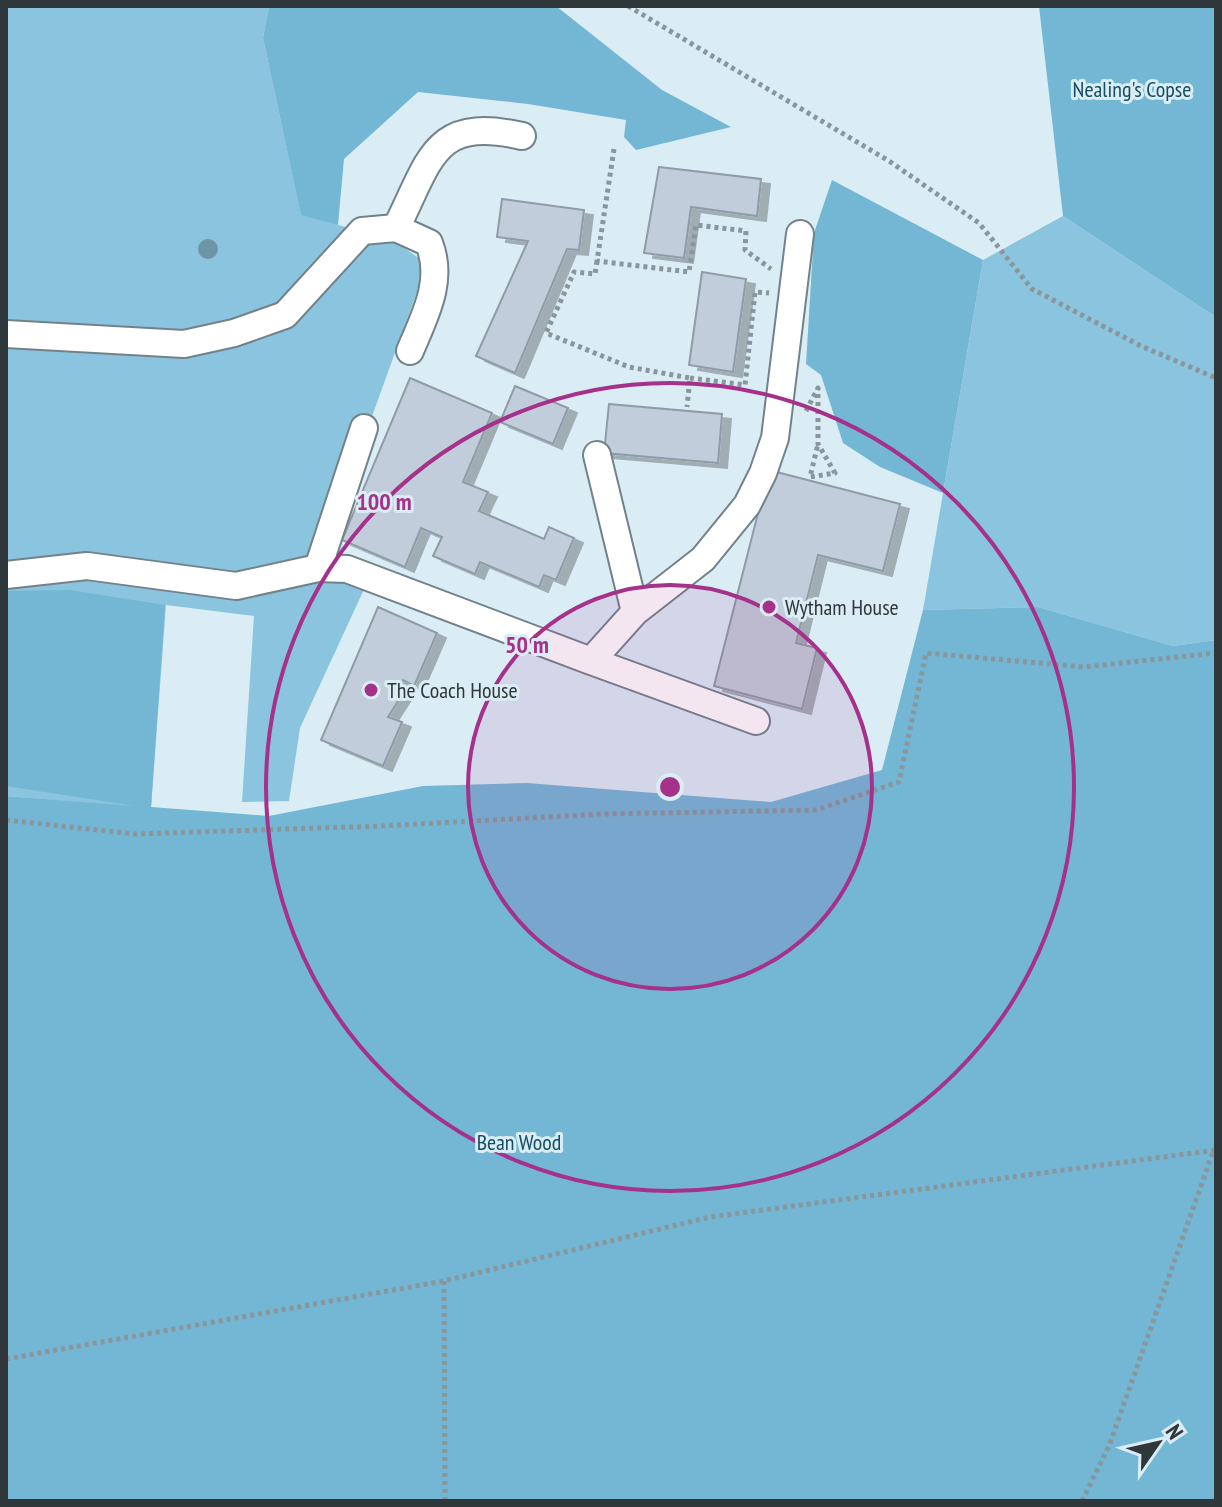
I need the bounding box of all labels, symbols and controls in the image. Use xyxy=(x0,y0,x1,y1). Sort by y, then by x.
park label: Nealing's Copse xyxy=(1073,75,1191,103)
text: 100 m xyxy=(356,486,412,517)
place label: Wytham House xyxy=(785,593,899,621)
marker: Wytham House xyxy=(760,598,778,616)
text: 50 m xyxy=(505,629,549,660)
place label: The Coach House xyxy=(387,676,518,704)
marker: The Coach House xyxy=(362,681,380,699)
centre of rings xyxy=(656,773,684,801)
park label: Bean Wood xyxy=(477,1128,561,1156)
north arrow xyxy=(1118,1403,1198,1483)
text: N xyxy=(1160,1419,1190,1445)

